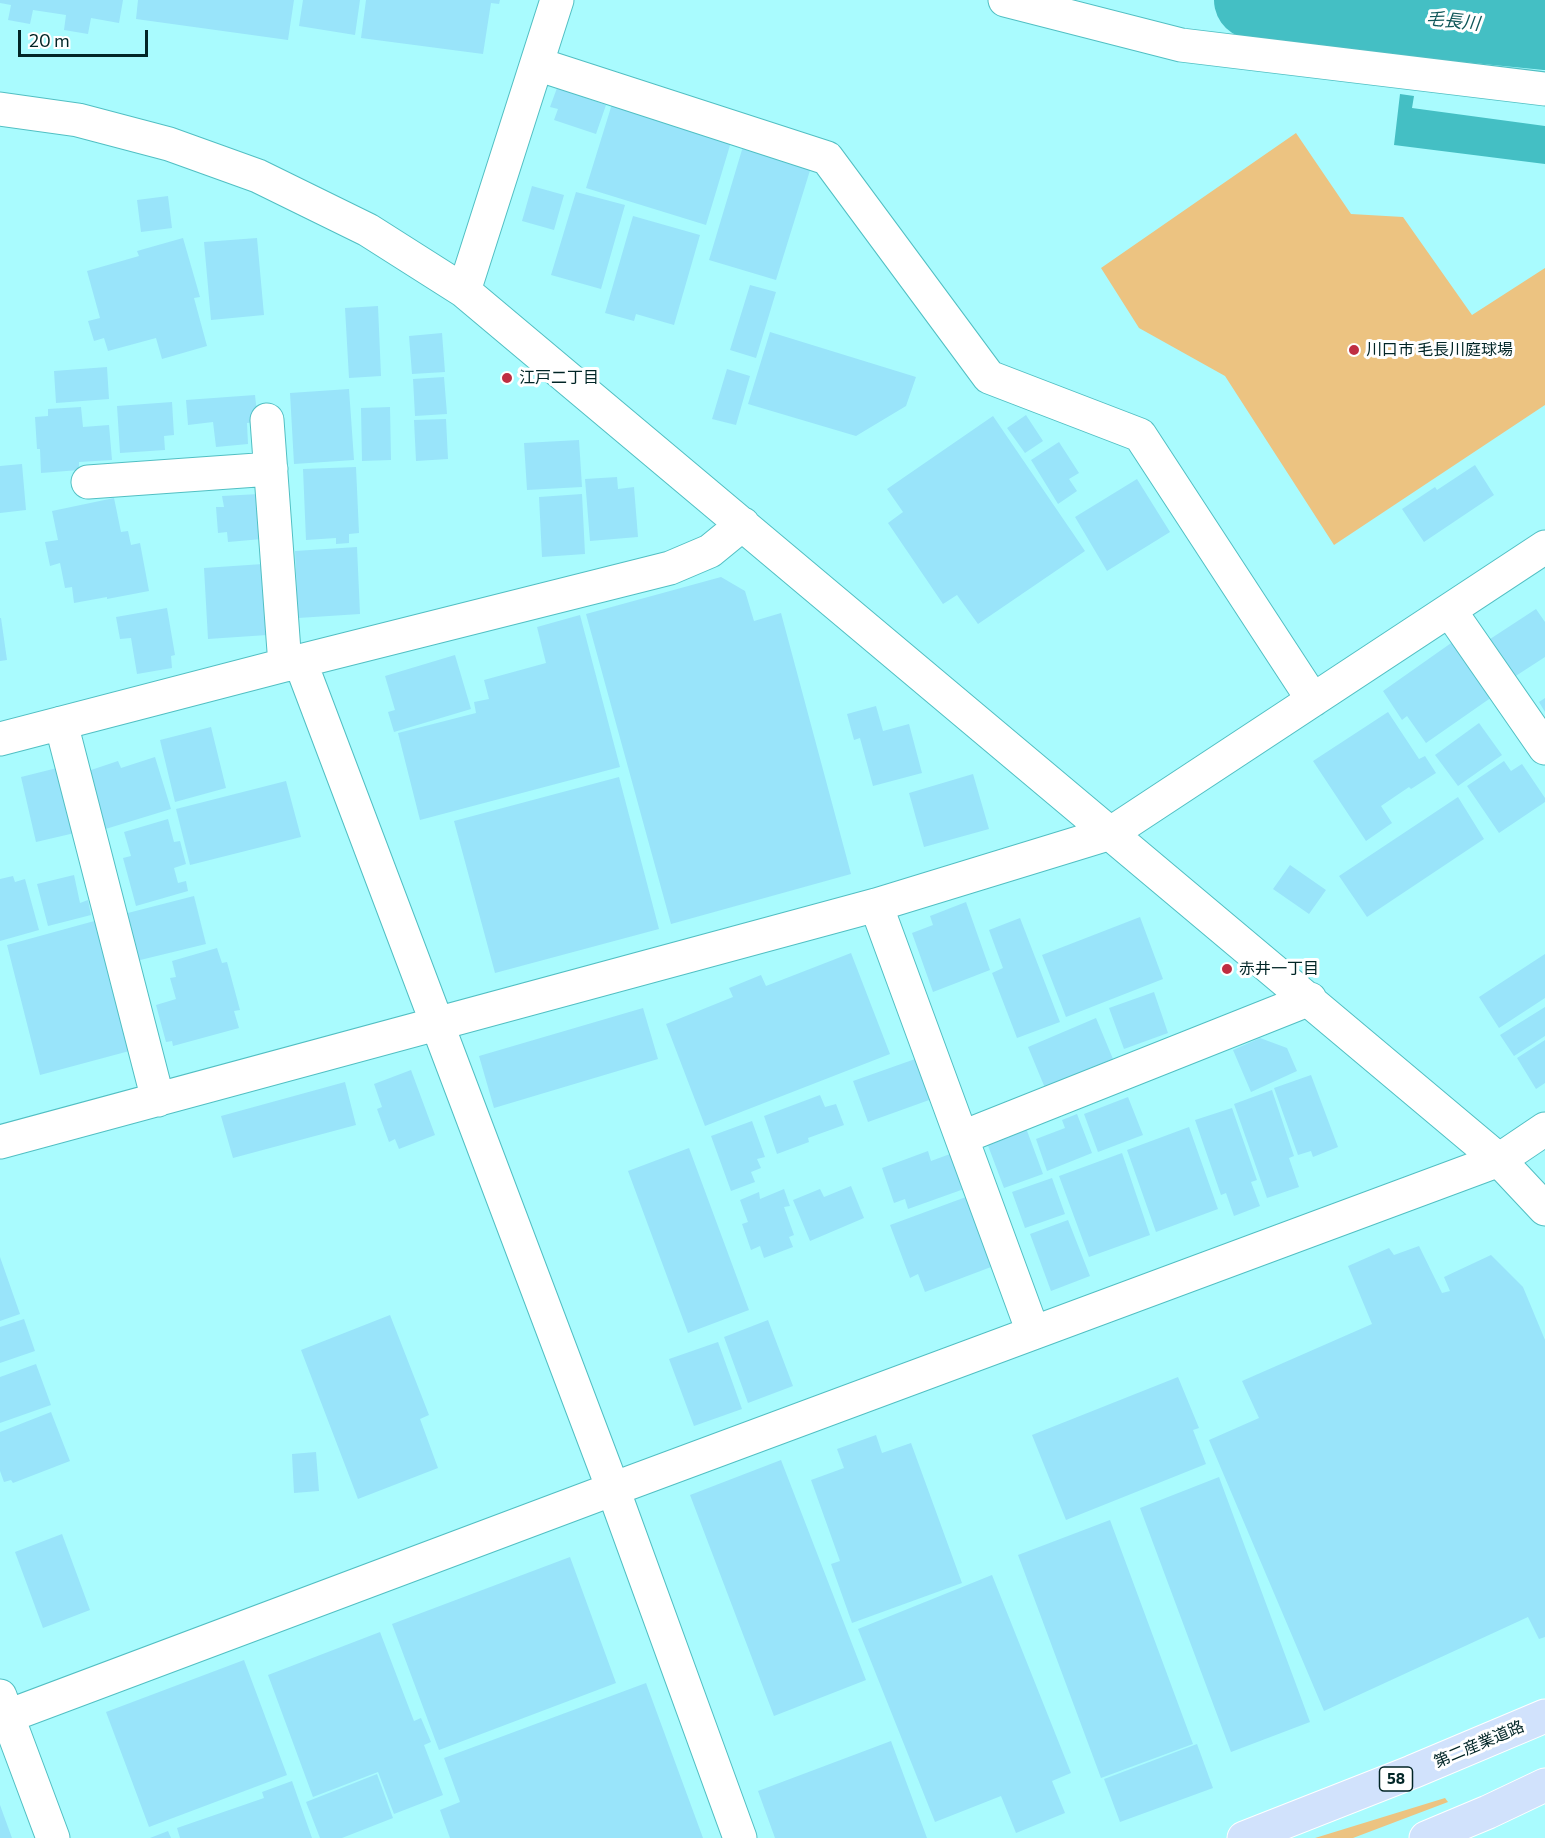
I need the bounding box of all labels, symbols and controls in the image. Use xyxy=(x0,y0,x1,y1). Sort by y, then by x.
water label: 毛長川 xyxy=(1425,7,1481,35)
scale bar xyxy=(21,18,152,56)
text: 20 m xyxy=(29,29,70,51)
place label: 川口市 毛長川庭球場 xyxy=(1366,340,1513,360)
marker: 川口市 毛長川庭球場 xyxy=(1347,343,1361,357)
place label: 江戸二丁目 xyxy=(519,368,599,388)
marker: 江戸二丁目 xyxy=(500,371,514,385)
place label: 赤井一丁目 xyxy=(1239,959,1319,979)
marker: 赤井一丁目 xyxy=(1220,962,1234,976)
street label: 第二産業道路 xyxy=(1431,1716,1527,1772)
road number: 58 xyxy=(1380,1767,1412,1791)

